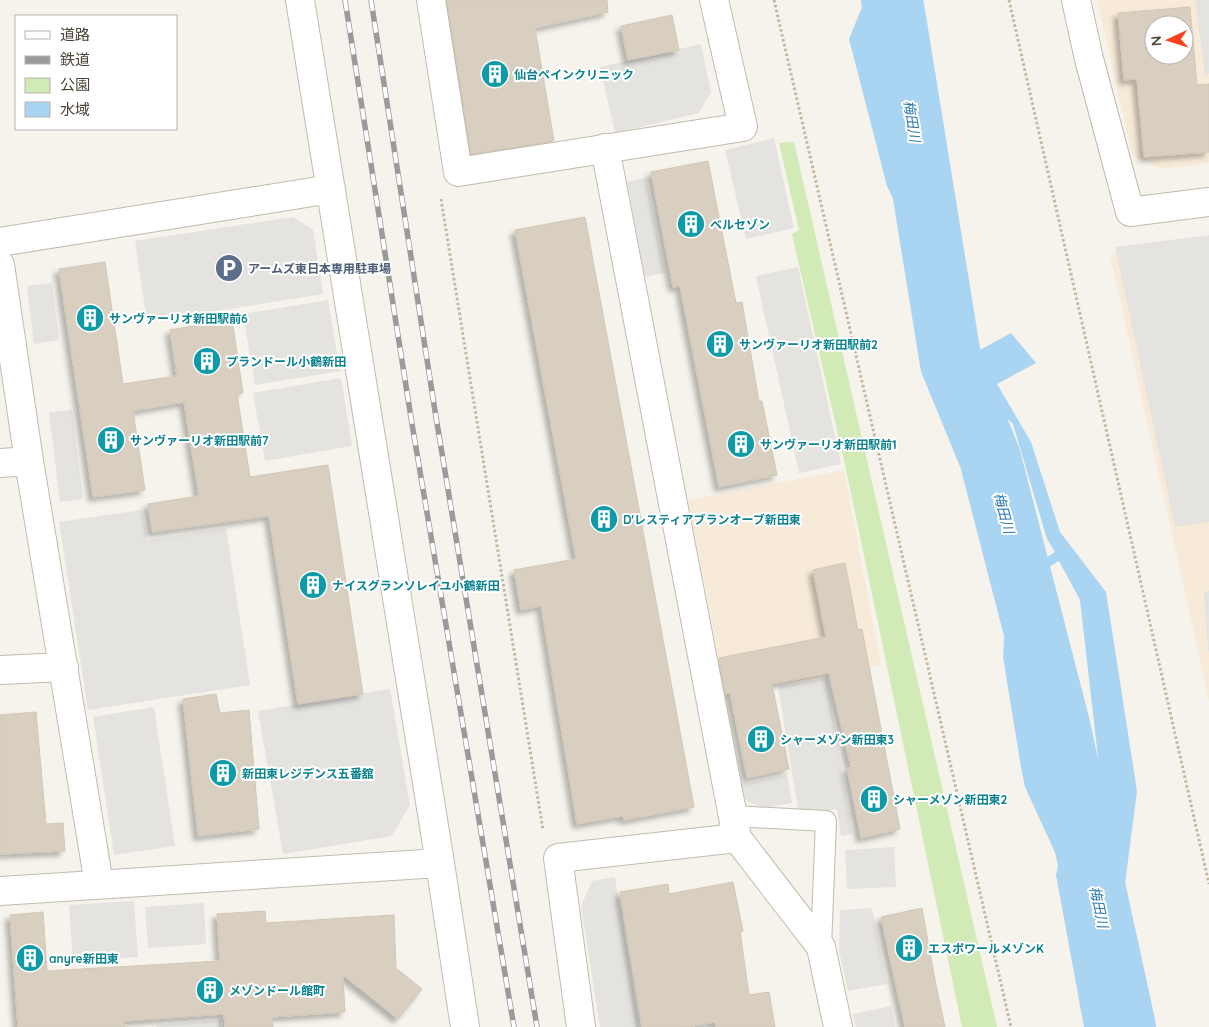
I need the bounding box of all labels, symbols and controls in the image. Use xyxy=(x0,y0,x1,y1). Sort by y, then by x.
legend xyxy=(15,15,178,130)
north arrow xyxy=(1144,15,1194,65)
text: 道路 xyxy=(60,25,90,44)
text: N xyxy=(1147,35,1165,47)
text: 鉄道 xyxy=(60,50,90,69)
building icon: 仙台ペインクリニック xyxy=(480,59,510,89)
place label: 仙台ペインクリニック xyxy=(514,67,634,82)
text: 公園 xyxy=(60,75,90,94)
water label: 梅田川 xyxy=(900,99,924,145)
text: 水域 xyxy=(60,100,90,119)
building icon: ベルセゾン xyxy=(676,209,706,239)
place label: ベルセゾン xyxy=(710,217,770,232)
parking icon: アームズ東日本専用駐車場 xyxy=(214,253,244,283)
place label: アームズ東日本専用駐車場 xyxy=(248,261,391,276)
building icon: サンヴァーリオ新田駅前6 xyxy=(75,303,105,333)
place label: サンヴァーリオ新田駅前6 xyxy=(109,311,248,326)
building icon: サンヴァーリオ新田駅前2 xyxy=(705,329,735,359)
place label: サンヴァーリオ新田駅前2 xyxy=(739,337,878,352)
building icon: プランドール小鶴新田 xyxy=(192,346,222,376)
place label: プランドール小鶴新田 xyxy=(226,354,346,369)
building icon: サンヴァーリオ新田駅前7 xyxy=(96,425,126,455)
building icon: サンヴァーリオ新田駅前1 xyxy=(726,429,756,459)
place label: サンヴァーリオ新田駅前7 xyxy=(130,433,269,448)
place label: サンヴァーリオ新田駅前1 xyxy=(760,437,897,452)
water label: 梅田川 xyxy=(990,490,1019,538)
building icon: D'レスティアブランオーブ新田東 xyxy=(589,504,619,534)
place label: D'レスティアブランオーブ新田東 xyxy=(623,512,801,527)
building icon: ナイスグランソレイユ小鶴新田 xyxy=(298,570,328,600)
place label: ナイスグランソレイユ小鶴新田 xyxy=(332,578,499,593)
building icon: シャーメゾン新田東3 xyxy=(746,724,776,754)
place label: シャーメゾン新田東3 xyxy=(780,732,894,747)
building icon: 新田東レジデンス五番舘 xyxy=(208,758,238,788)
place label: 新田東レジデンス五番舘 xyxy=(242,766,374,781)
building icon: シャーメゾン新田東2 xyxy=(859,784,889,814)
place label: シャーメゾン新田東2 xyxy=(893,792,1008,807)
water label: 梅田川 xyxy=(1086,885,1113,931)
building icon: エスポワールメゾンK xyxy=(894,933,924,963)
place label: エスポワールメゾンK xyxy=(928,941,1044,956)
building icon: anyre新田東 xyxy=(15,943,45,973)
place label: anyre新田東 xyxy=(49,951,119,966)
building icon: メゾンドール館町 xyxy=(195,975,225,1005)
place label: メゾンドール館町 xyxy=(229,983,325,998)

